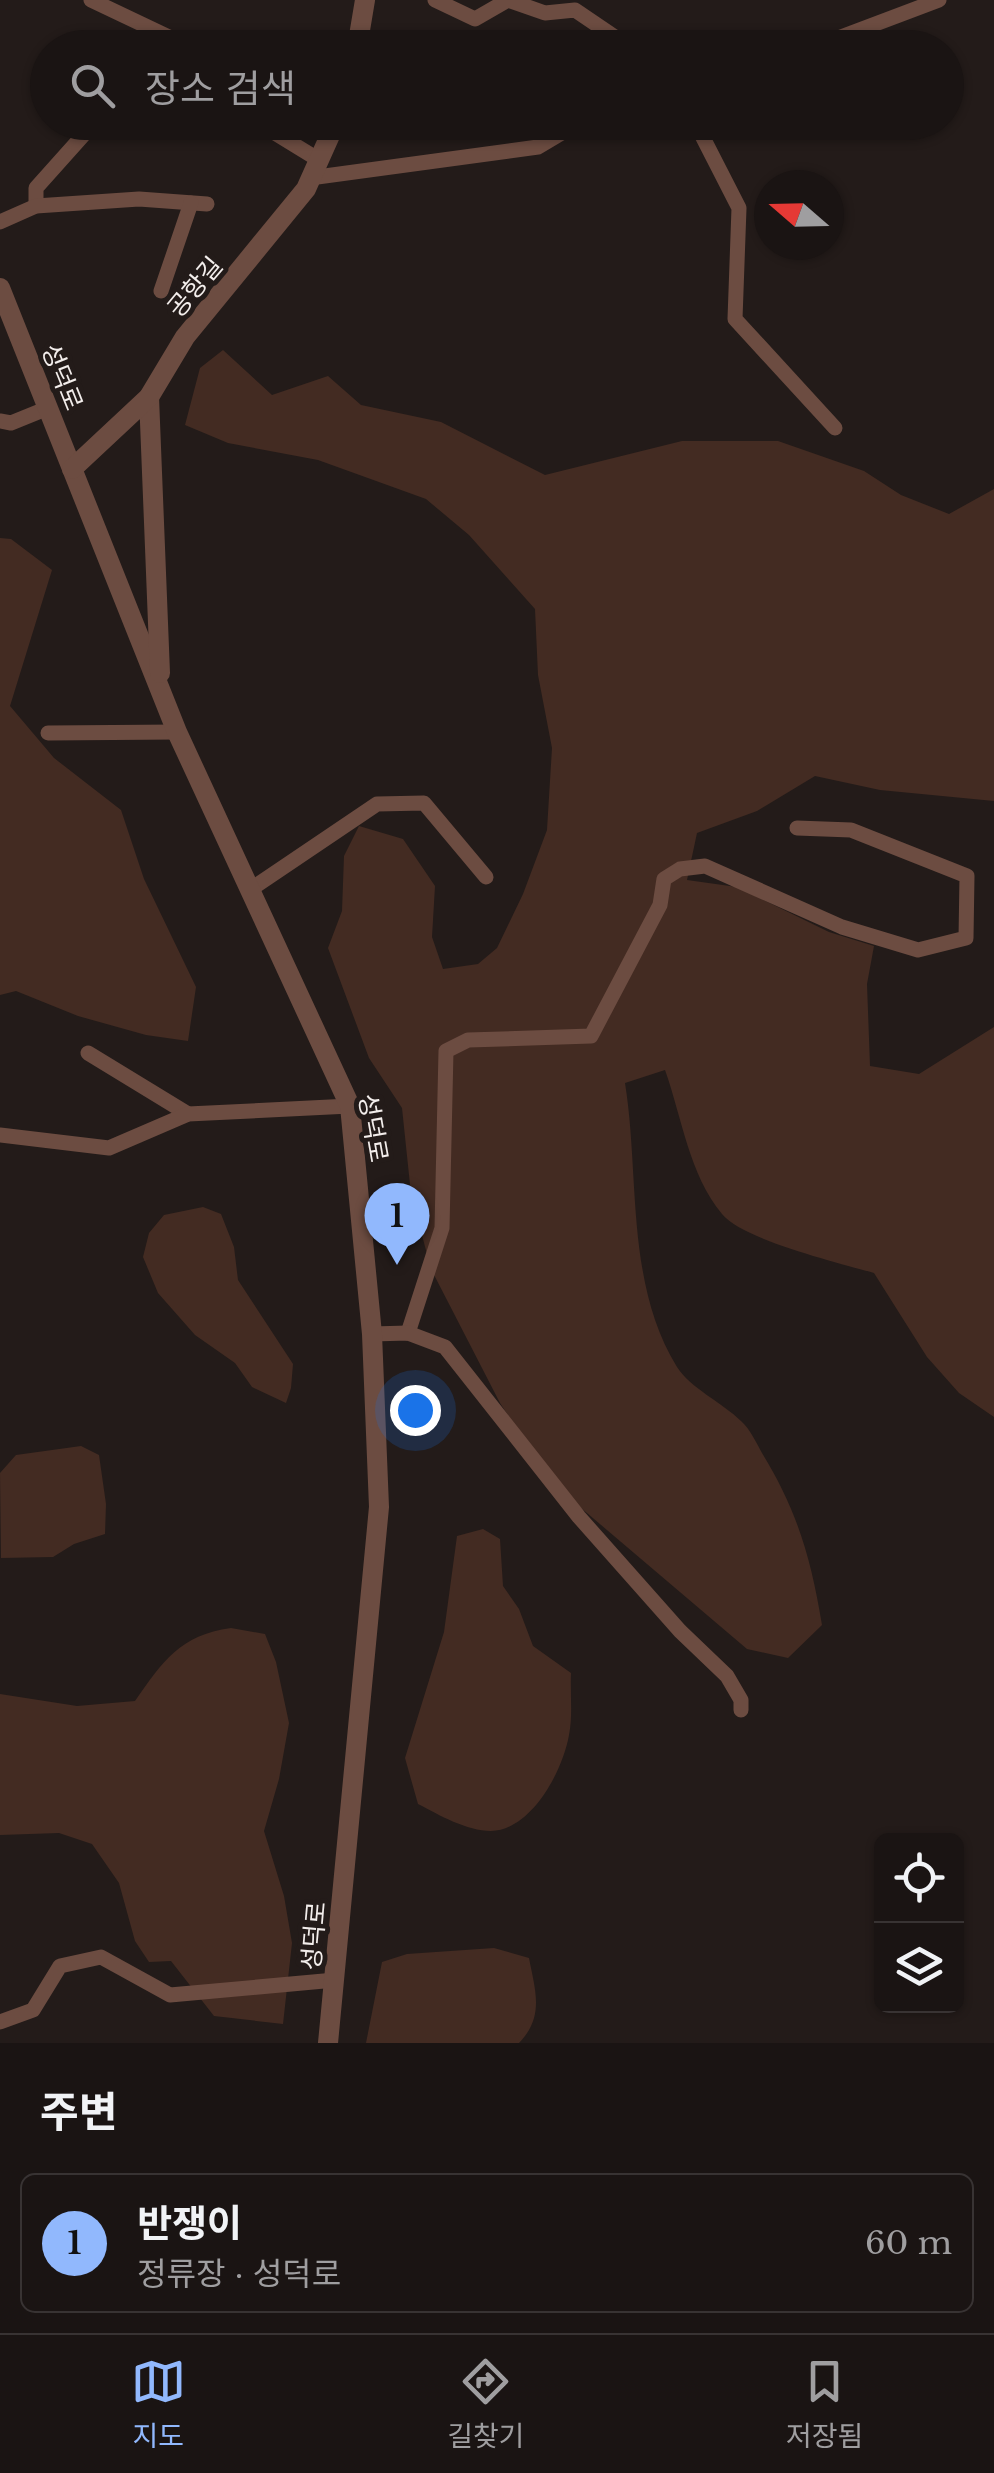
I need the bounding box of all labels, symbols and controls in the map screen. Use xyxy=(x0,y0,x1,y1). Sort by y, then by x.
search box xyxy=(30,30,964,140)
icon: search xyxy=(65,58,120,113)
text: 장소 검색 xyxy=(145,65,296,112)
north arrow xyxy=(754,170,844,260)
street label: 공항길 xyxy=(161,251,229,323)
street label: 성덕로 xyxy=(35,339,89,415)
street label: 성덕로 xyxy=(352,1091,394,1165)
pin: 1 xyxy=(364,1182,430,1265)
your location xyxy=(390,1385,441,1436)
map controls xyxy=(874,1833,964,2013)
button: locate xyxy=(874,1833,964,1923)
street label: 성덕로 xyxy=(296,1900,332,1972)
button: layers xyxy=(874,1923,964,2013)
text: 주변 xyxy=(40,2086,117,2138)
text: 반쟁이 xyxy=(137,2200,242,2247)
text: 1 xyxy=(68,2223,81,2263)
text: 60 m xyxy=(865,2223,952,2263)
text: 정류장 · 성덕로 xyxy=(137,2254,341,2294)
tab: 지도 xyxy=(131,2354,186,2454)
tab: 길찾기 xyxy=(447,2354,524,2454)
tab: 저장됨 xyxy=(786,2354,863,2454)

